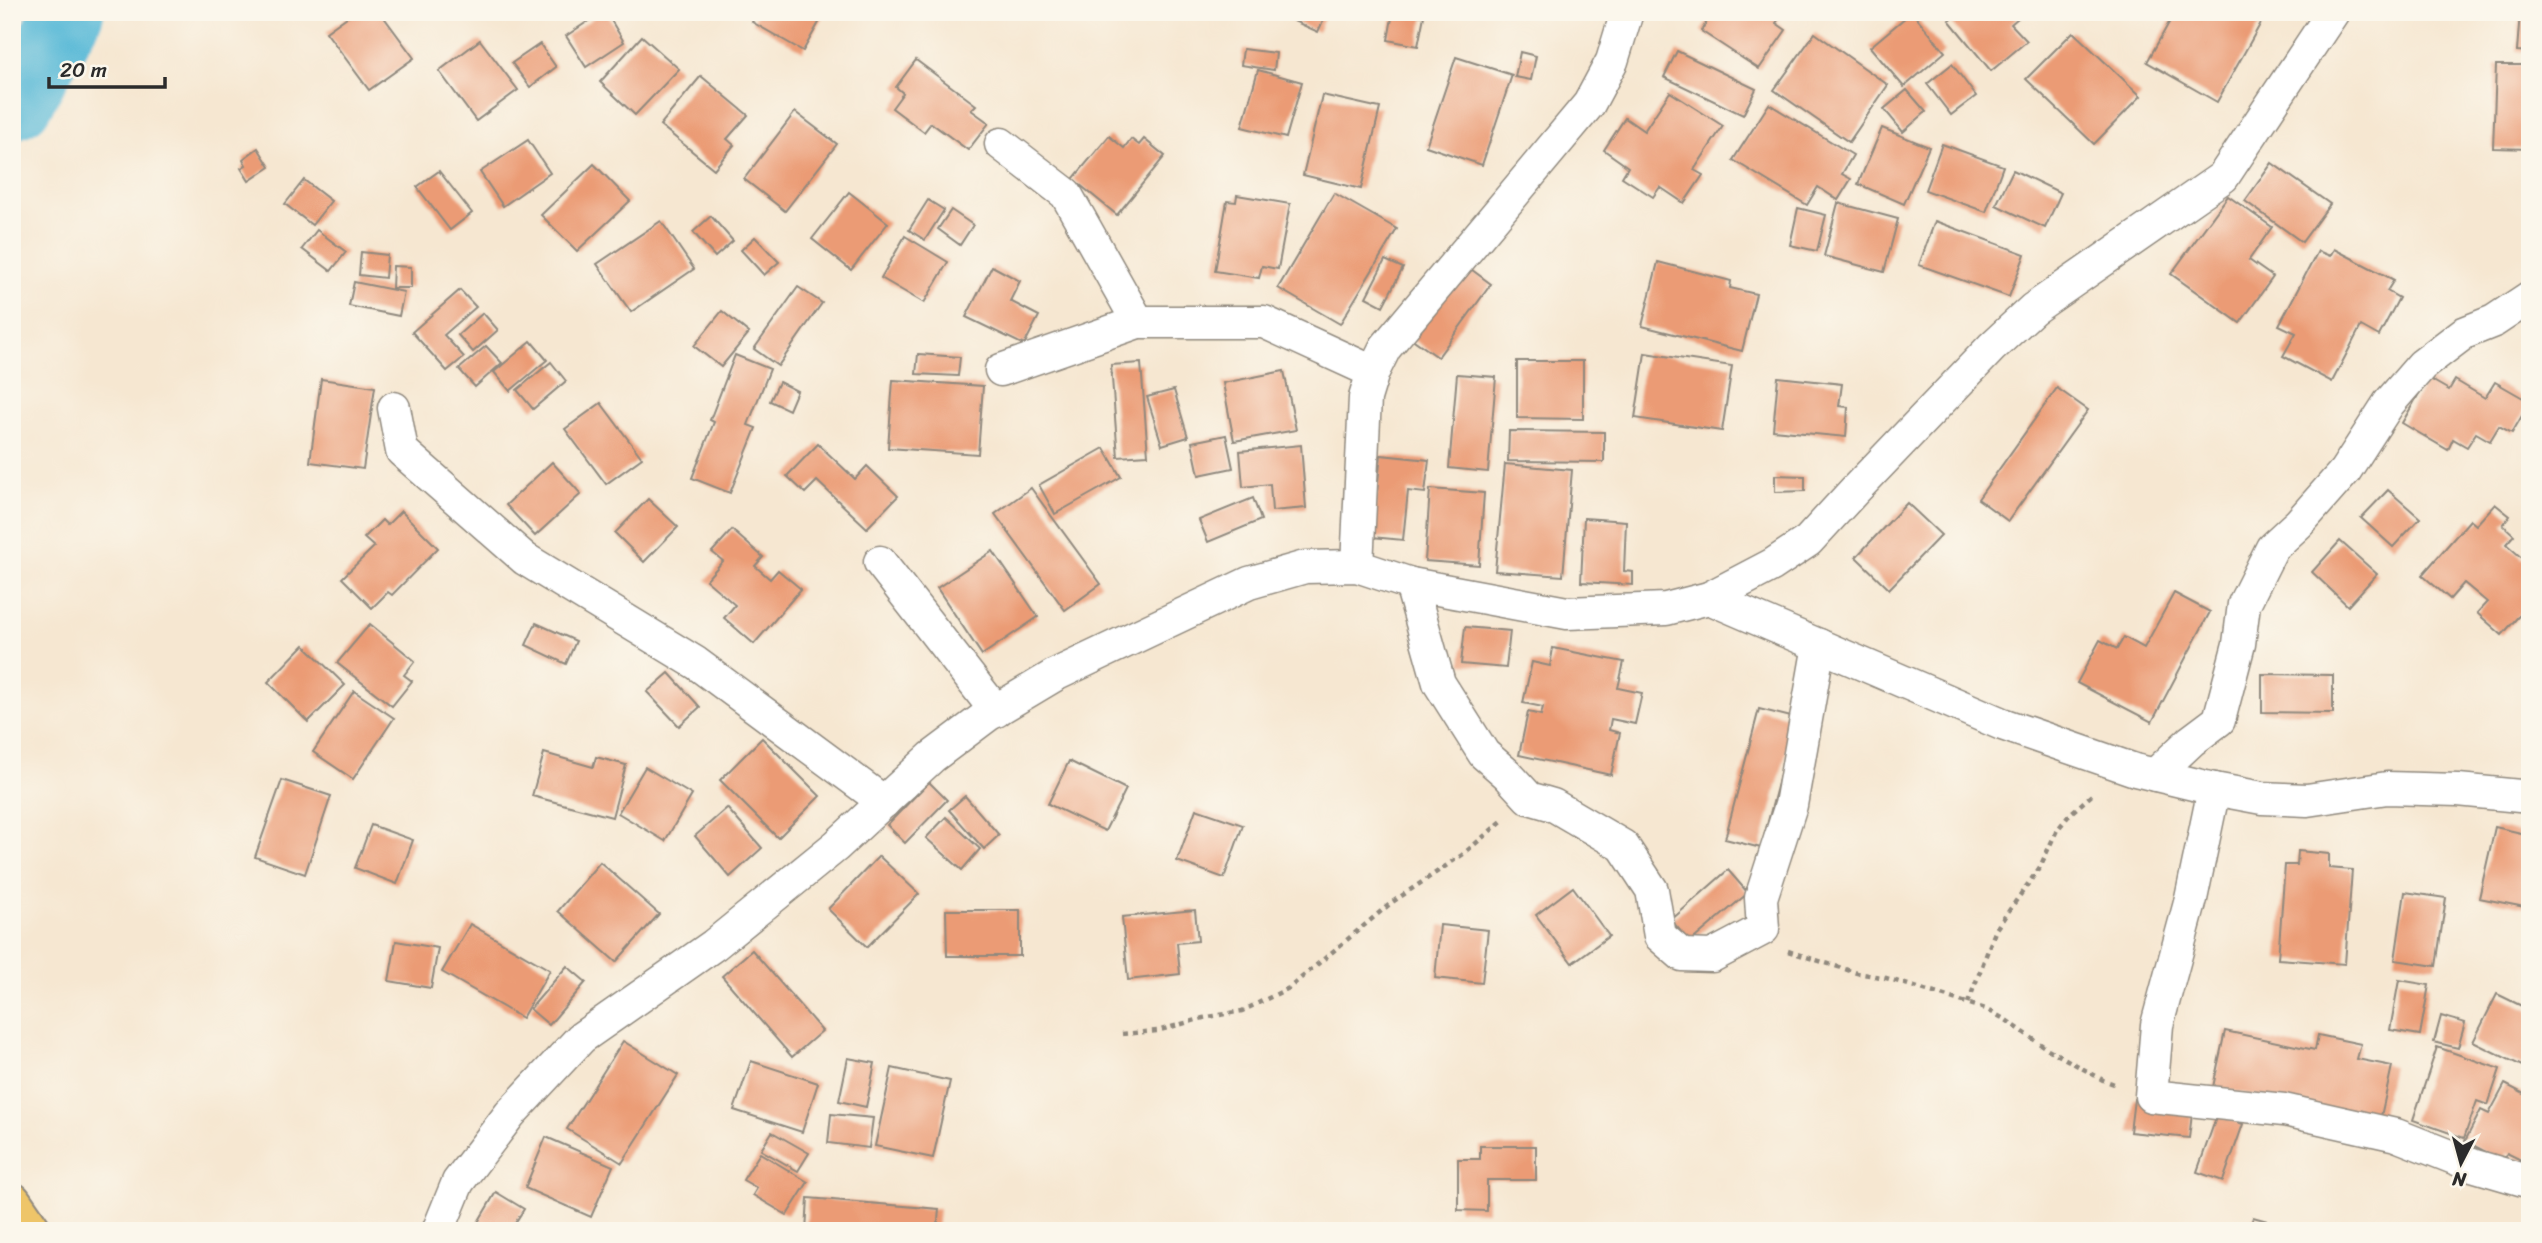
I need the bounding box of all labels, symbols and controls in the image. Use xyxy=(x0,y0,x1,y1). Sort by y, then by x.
scale bar xyxy=(49,46,164,90)
text: 20 m xyxy=(60,51,107,89)
north arrow xyxy=(2426,1128,2496,1198)
text: N xyxy=(2450,1162,2469,1197)

